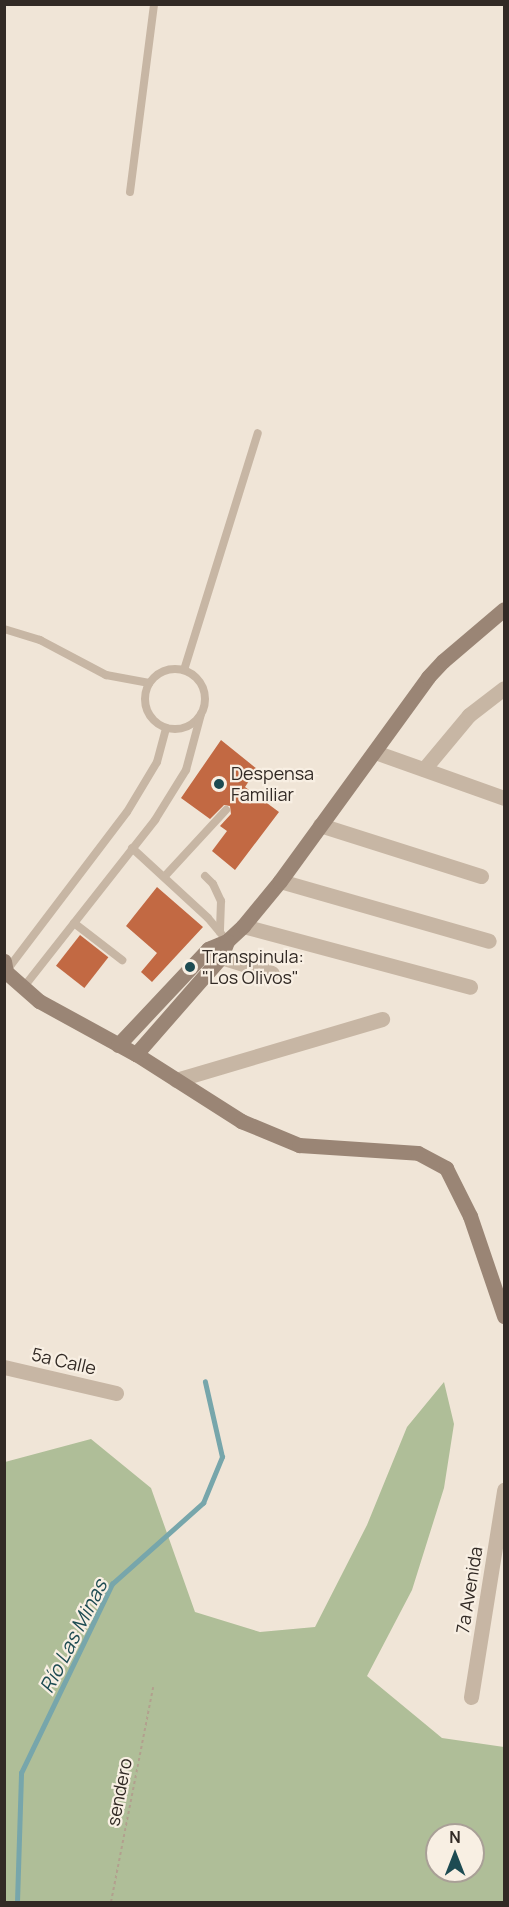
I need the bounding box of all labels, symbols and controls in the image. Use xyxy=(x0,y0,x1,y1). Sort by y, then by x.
place label: Despensa Familiar xyxy=(231,763,314,806)
marker: Despensa Familiar xyxy=(212,777,226,791)
place label: Transpinula: "Los Olivos" xyxy=(202,946,304,988)
marker: Transpinula: "Los Olivos" xyxy=(183,960,197,974)
street label: 5a Calle xyxy=(30,1343,98,1379)
street label: 7a Avenida xyxy=(451,1545,487,1635)
water label: Río Las Minas xyxy=(34,1575,112,1697)
street label: sendero xyxy=(102,1756,136,1828)
north arrow xyxy=(425,1823,485,1883)
text: N xyxy=(449,1826,461,1848)

